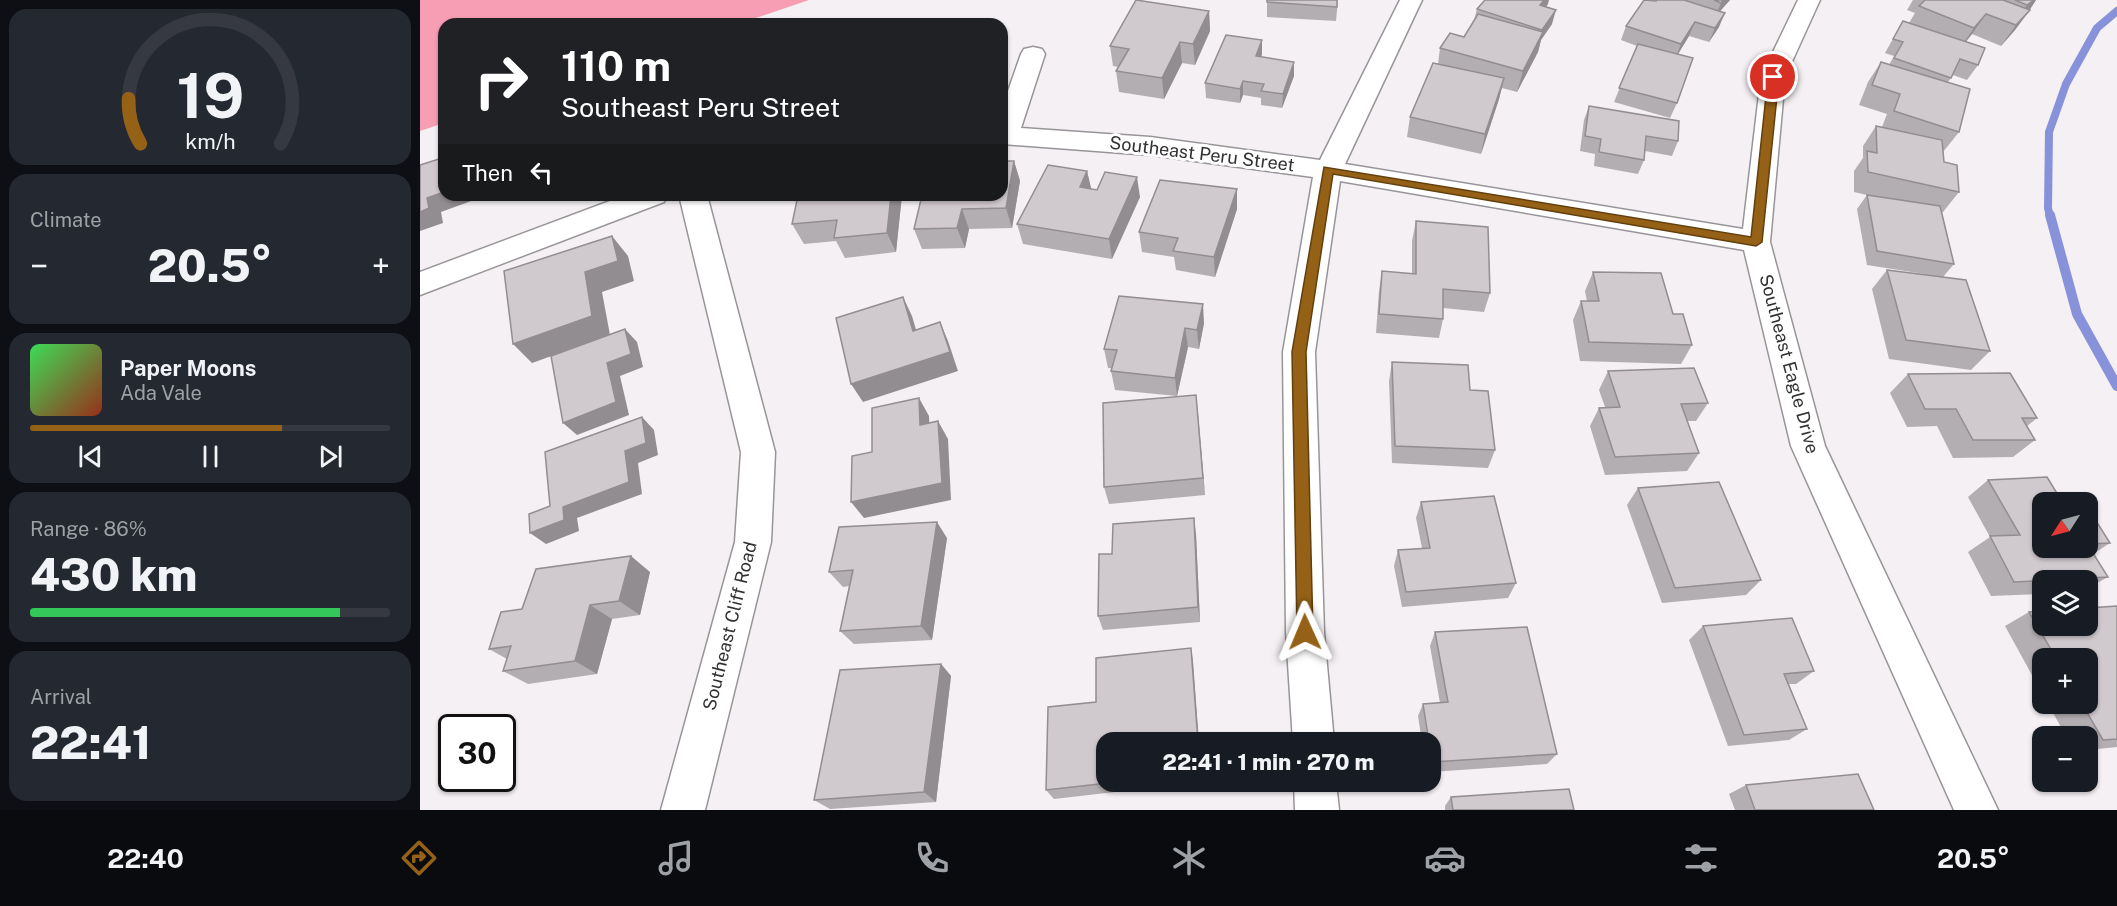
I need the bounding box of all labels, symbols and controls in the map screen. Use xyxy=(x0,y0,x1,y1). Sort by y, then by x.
text: 110 m xyxy=(561,41,671,90)
icon: right xyxy=(462,42,540,120)
pin xyxy=(1747,51,1798,102)
text: 19 xyxy=(176,59,244,132)
icon: arrive xyxy=(1756,60,1789,93)
text: Southeast Peru Street xyxy=(561,91,840,123)
text: km/h xyxy=(185,129,235,154)
street label: Southeast Peru Street xyxy=(1108,132,1296,175)
icon: left xyxy=(525,156,558,189)
text: Then xyxy=(462,160,513,186)
text: Climate xyxy=(30,208,102,232)
text: 20.5° xyxy=(148,239,272,292)
text: − xyxy=(30,247,48,285)
text: + xyxy=(372,247,390,285)
street label: Southeast Eagle Drive xyxy=(1755,272,1824,456)
text: Paper Moons xyxy=(120,355,256,381)
text: Ada Vale xyxy=(120,381,202,405)
icon: previous xyxy=(74,440,107,473)
icon: pause xyxy=(194,440,227,473)
icon: next xyxy=(314,440,347,473)
north arrow xyxy=(2032,492,2098,558)
map controls xyxy=(2032,492,2098,792)
text: Range · 86% xyxy=(30,517,147,541)
street label: Southeast Cliff Road xyxy=(698,539,761,712)
text: 430 km xyxy=(30,548,198,601)
button: layers xyxy=(2032,570,2098,636)
position arrow xyxy=(1273,600,1337,664)
button: + xyxy=(2032,648,2098,714)
text: Arrival xyxy=(30,685,92,709)
speed limit sign: 30 xyxy=(438,714,516,792)
text: 22:41 xyxy=(30,716,152,769)
button: − xyxy=(2032,726,2098,792)
text: 22:41 · 1 min · 270 m xyxy=(1163,749,1374,775)
icon: directions xyxy=(398,837,440,879)
icon: music xyxy=(655,837,697,879)
icon: phone xyxy=(911,837,953,879)
icon: climate xyxy=(1168,837,1210,879)
icon: car xyxy=(1424,837,1466,879)
icon: filters xyxy=(1680,837,1722,879)
text: 22:40 xyxy=(107,842,184,874)
text: 20.5° xyxy=(1937,842,2010,874)

